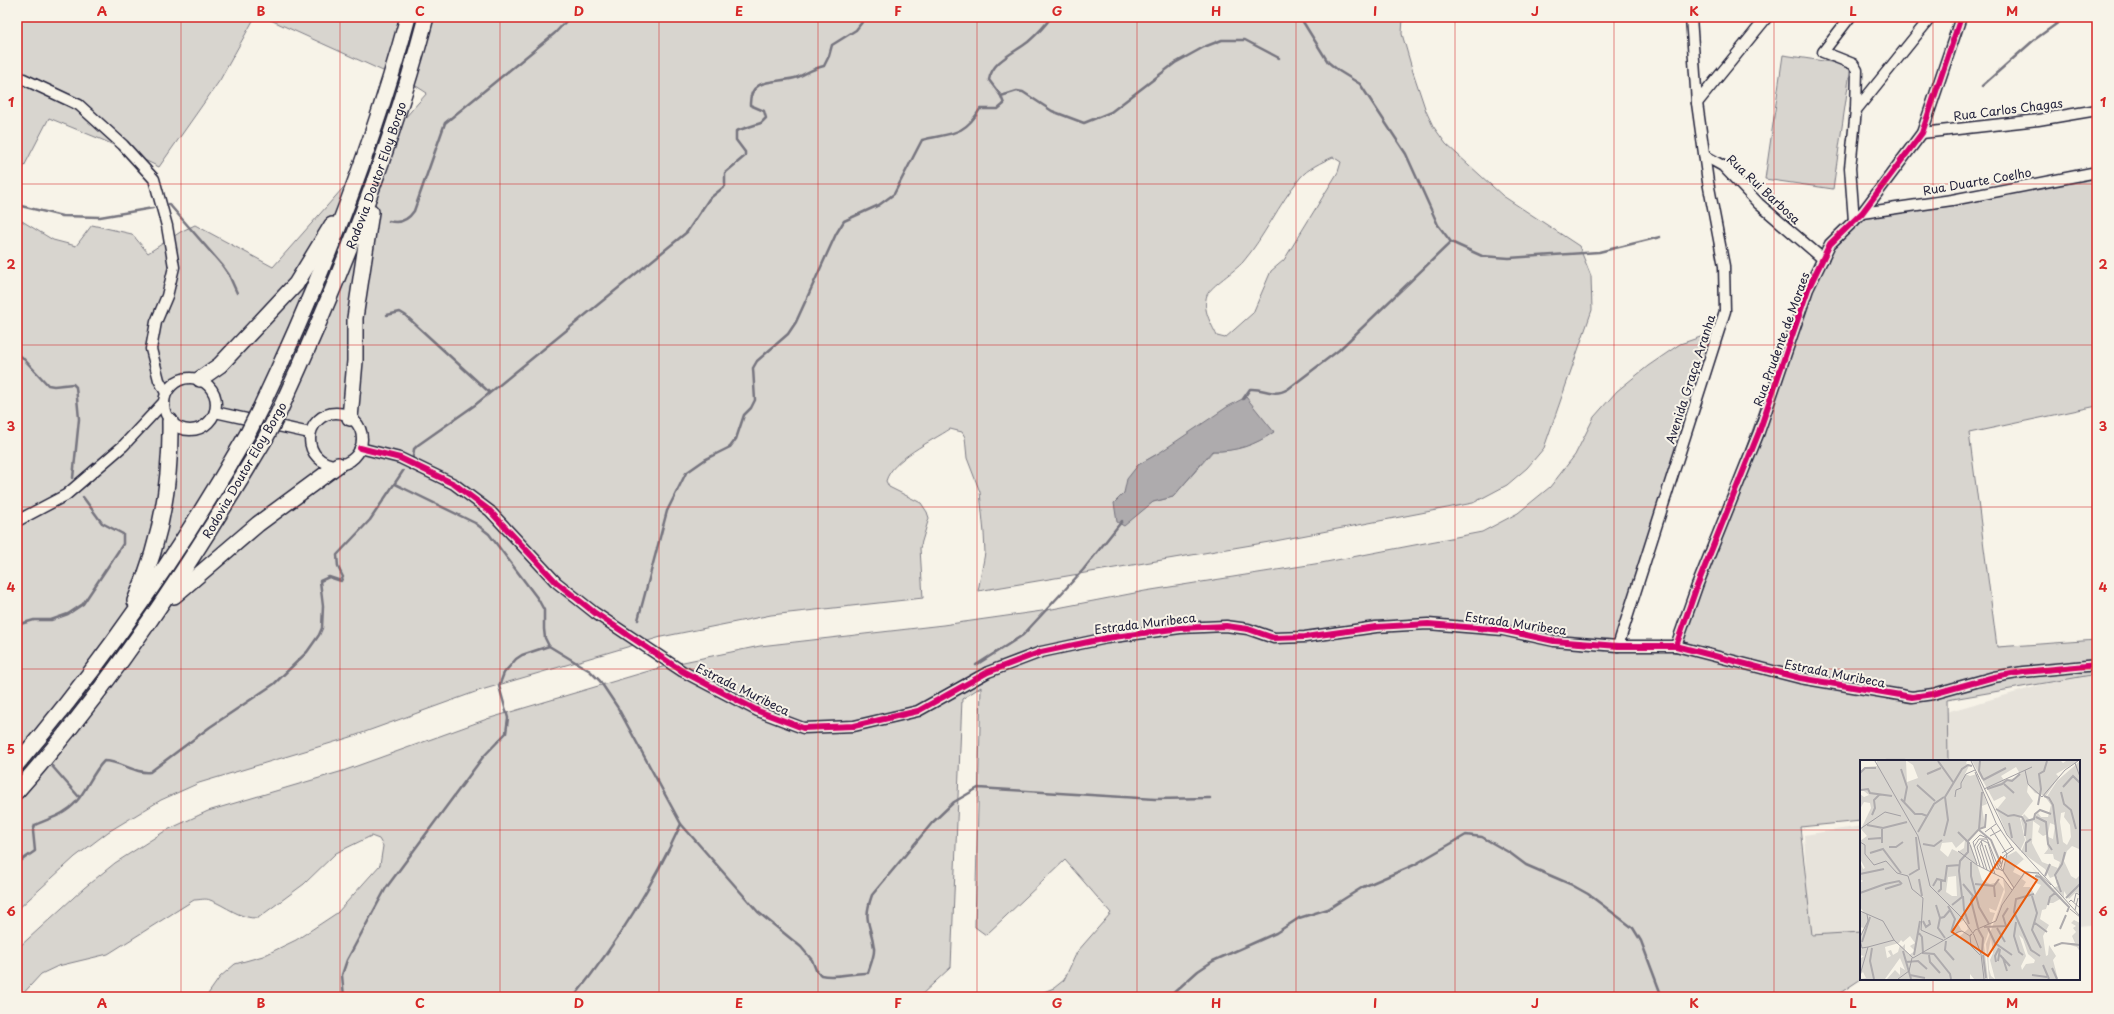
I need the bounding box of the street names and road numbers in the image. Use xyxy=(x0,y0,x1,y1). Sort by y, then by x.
street label: Rua Carlos Chagas xyxy=(1952,93,2064,125)
street label: Rodovia Doutor Eloy Borgo xyxy=(341,99,410,251)
street label: Rua Rui Barbosa xyxy=(1723,150,1805,228)
street label: Rua Duarte Coelho xyxy=(1921,163,2033,199)
street label: Rua Prudente de Moraes xyxy=(1748,269,1814,409)
street label: Avenida Graça Aranha xyxy=(1661,311,1720,446)
street label: Rodovia Doutor Eloy Borgo xyxy=(197,398,291,542)
street label: Estrada Muribeca xyxy=(1464,607,1568,639)
street label: Estrada Muribeca xyxy=(1093,608,1197,638)
street label: Estrada Muribeca xyxy=(1783,654,1887,692)
street label: Estrada Muribeca xyxy=(693,658,793,720)

